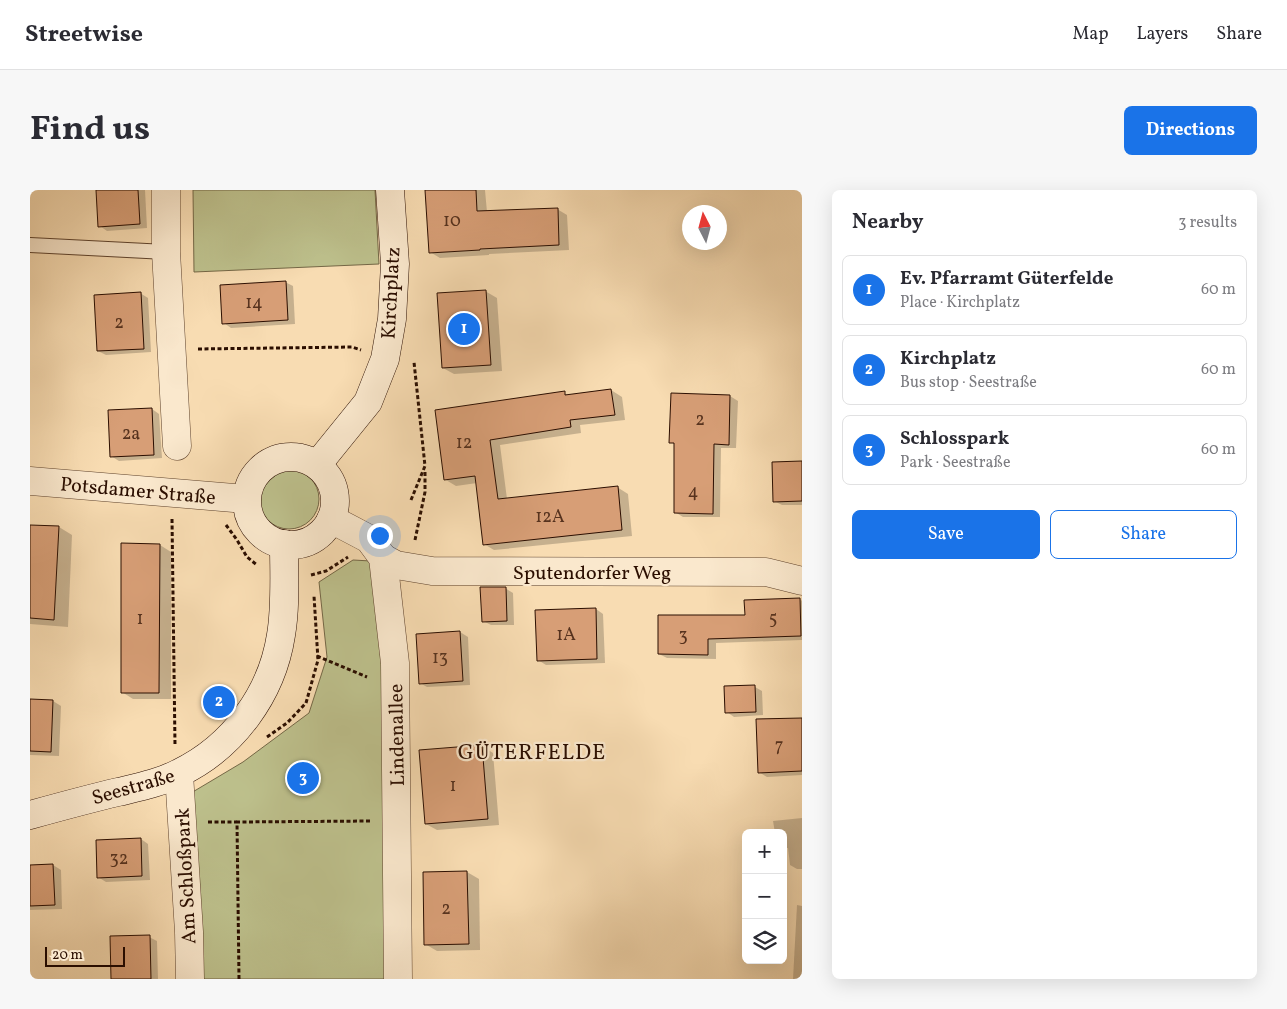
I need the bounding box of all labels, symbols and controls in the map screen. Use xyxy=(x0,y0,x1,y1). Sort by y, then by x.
text: Streetwise xyxy=(25,18,143,52)
text: Map xyxy=(1072,22,1108,47)
text: Layers xyxy=(1136,22,1188,47)
text: Share xyxy=(1216,22,1262,47)
text: Find us xyxy=(30,106,150,154)
button: Directions xyxy=(1124,106,1257,155)
north arrow xyxy=(682,205,727,250)
text: Nearby xyxy=(852,208,923,237)
house number: 10 xyxy=(443,209,461,234)
text: 3 results xyxy=(1178,212,1237,234)
street label: Kirchplatz xyxy=(376,246,408,340)
text: Ev. Pfarramt Güterfelde xyxy=(900,266,1113,292)
text: 1 xyxy=(866,279,872,301)
text: 60 m xyxy=(1201,279,1236,301)
house number: 14 xyxy=(245,291,263,316)
text: Place · Kirchplatz xyxy=(900,292,1020,314)
pin: 1 xyxy=(448,310,480,348)
house number: 2 xyxy=(114,311,124,336)
text: Kirchplatz xyxy=(900,346,996,372)
text: 2 xyxy=(865,359,873,381)
text: 60 m xyxy=(1201,359,1236,381)
text: Bus stop · Seestraße xyxy=(900,372,1037,394)
house number: 2 xyxy=(695,408,705,433)
house number: 2a xyxy=(122,422,140,447)
text: Schlosspark xyxy=(900,426,1009,452)
house number: 12 xyxy=(456,431,472,456)
text: 3 xyxy=(865,439,873,461)
text: 60 m xyxy=(1201,439,1236,461)
text: Park · Seestraße xyxy=(900,452,1011,474)
street label: Potsdamer Straße xyxy=(59,471,217,513)
house number: 4 xyxy=(688,480,698,505)
house number: 12A xyxy=(535,505,565,530)
button: Save xyxy=(852,510,1040,559)
button: Share xyxy=(1050,510,1237,559)
your location xyxy=(367,523,393,549)
street label: Sputendorfer Weg xyxy=(513,560,671,588)
house number: 1 xyxy=(137,607,143,632)
house number: 5 xyxy=(769,607,777,632)
house number: 1A xyxy=(556,623,576,648)
house number: 3 xyxy=(678,624,688,649)
house number: 13 xyxy=(432,646,448,671)
pin: 2 xyxy=(203,683,235,721)
street label: Lindenallee xyxy=(383,683,413,787)
house number: 7 xyxy=(775,734,783,759)
district label: GÜTERFELDE xyxy=(458,738,606,769)
pin: 3 xyxy=(287,759,319,797)
street label: Seestraße xyxy=(89,763,178,813)
house number: 1 xyxy=(450,774,456,799)
street label: Am Schloßpark xyxy=(169,807,205,945)
map controls xyxy=(742,829,787,964)
button: + xyxy=(742,829,787,874)
house number: 32 xyxy=(110,847,128,872)
button: − xyxy=(742,874,787,919)
house number: 2 xyxy=(441,897,451,922)
button: layers xyxy=(742,919,787,964)
scale bar xyxy=(45,944,125,967)
text: 20 m xyxy=(52,946,83,965)

